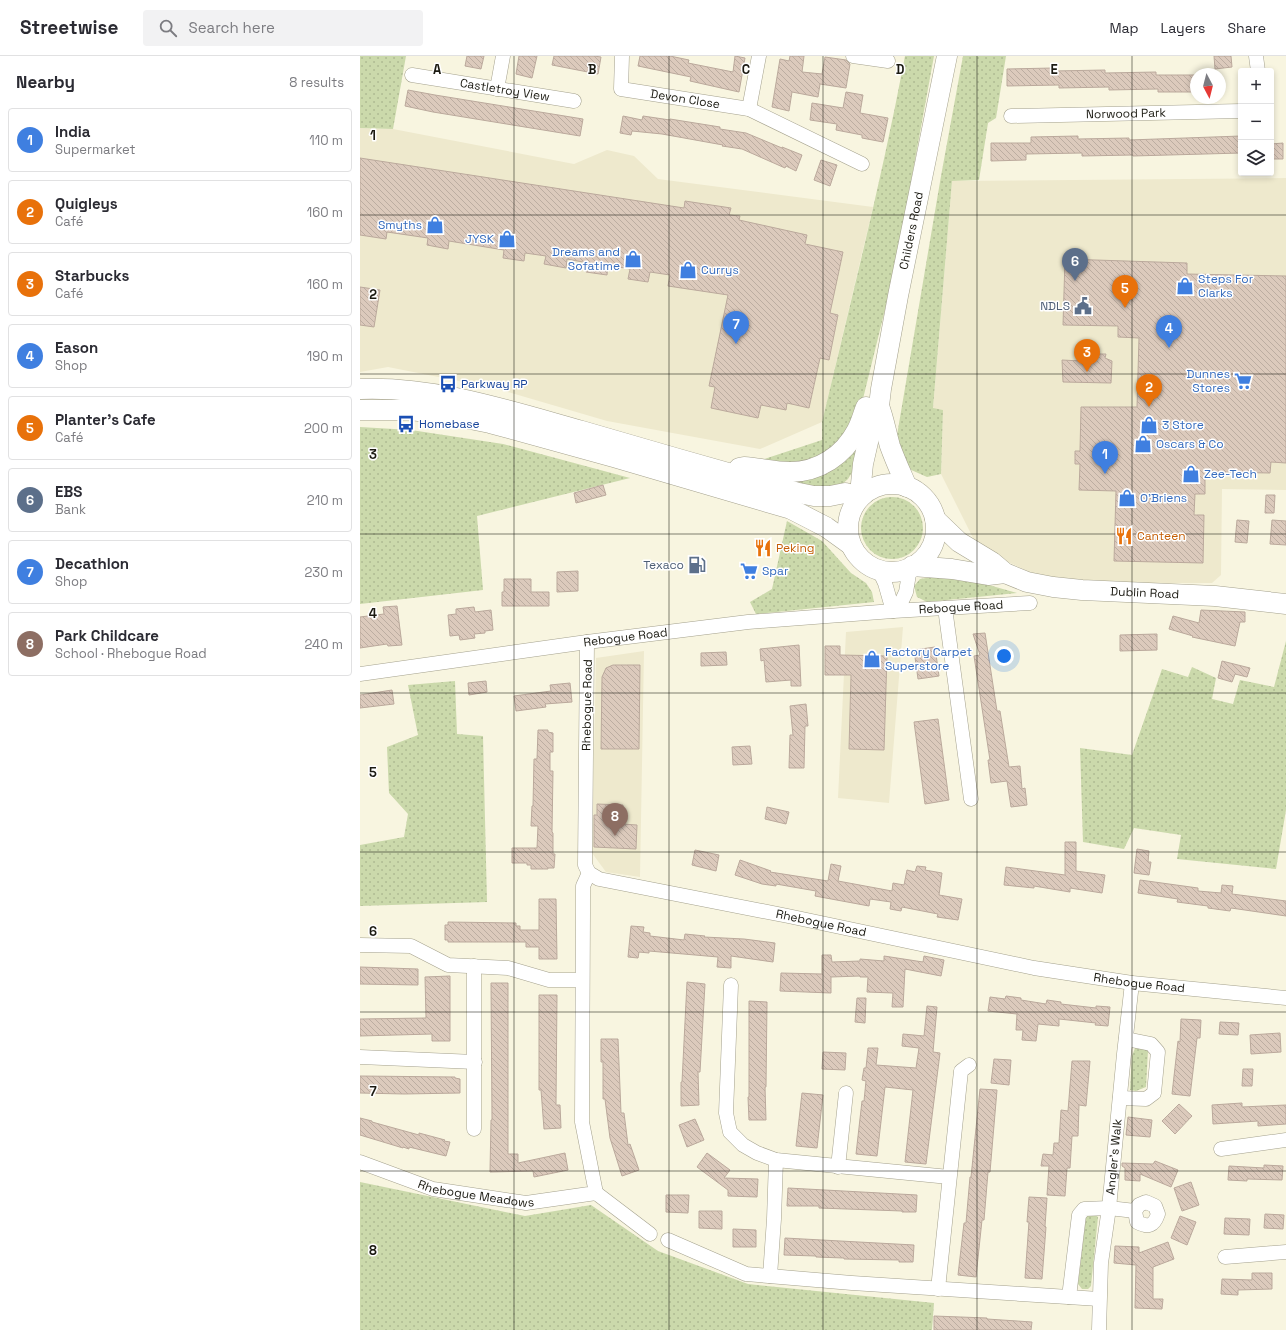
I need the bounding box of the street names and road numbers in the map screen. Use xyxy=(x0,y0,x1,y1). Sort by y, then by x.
street label: Castletroy View xyxy=(459,75,551,105)
street label: Devon Close xyxy=(649,86,721,112)
street label: Norwood Park xyxy=(1086,105,1167,122)
street label: Childers Road xyxy=(896,190,927,271)
street label: Dublin Road xyxy=(1110,583,1179,602)
street label: Rebogue Road xyxy=(918,597,1004,617)
street label: Rebogue Road xyxy=(582,624,668,650)
street label: Rhebogue Road xyxy=(578,659,596,751)
street label: Rhebogue Road xyxy=(775,906,868,940)
street label: Rhebogue Road xyxy=(1092,969,1186,996)
street label: Angler's Walk xyxy=(1102,1118,1126,1196)
street label: Rhebogue Meadows xyxy=(416,1176,535,1211)

